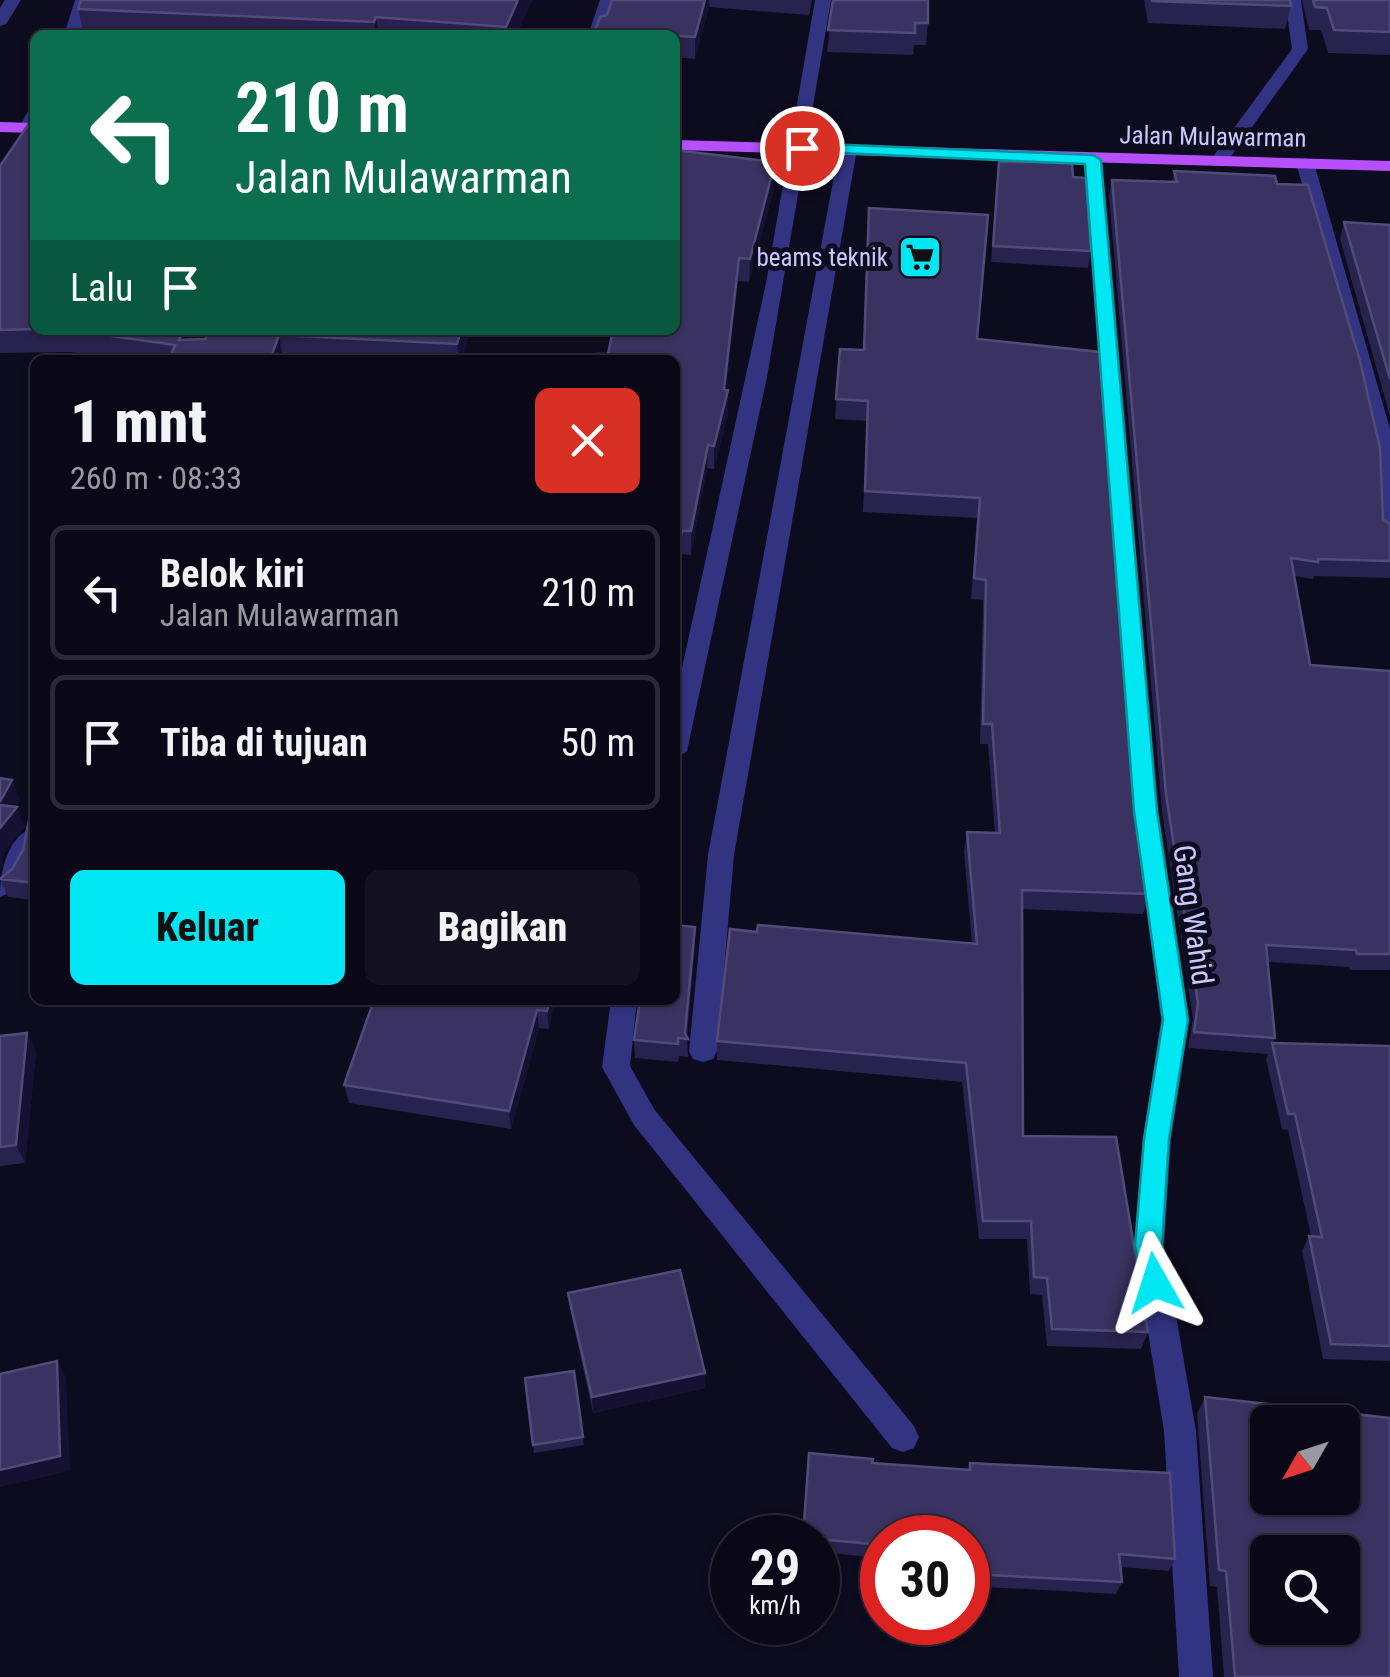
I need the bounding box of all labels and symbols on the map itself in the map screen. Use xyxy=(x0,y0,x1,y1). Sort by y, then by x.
pin xyxy=(760,106,845,191)
street label: Jalan Mulawarman xyxy=(1119,120,1307,153)
supermarket icon: beams teknik xyxy=(897,234,943,280)
place label: beams teknik xyxy=(757,243,889,272)
street label: Gang Wahid xyxy=(1166,843,1221,987)
position arrow xyxy=(1103,1231,1207,1335)
north arrow xyxy=(1250,1405,1360,1515)
speed limit sign: 30 xyxy=(860,1515,990,1645)

